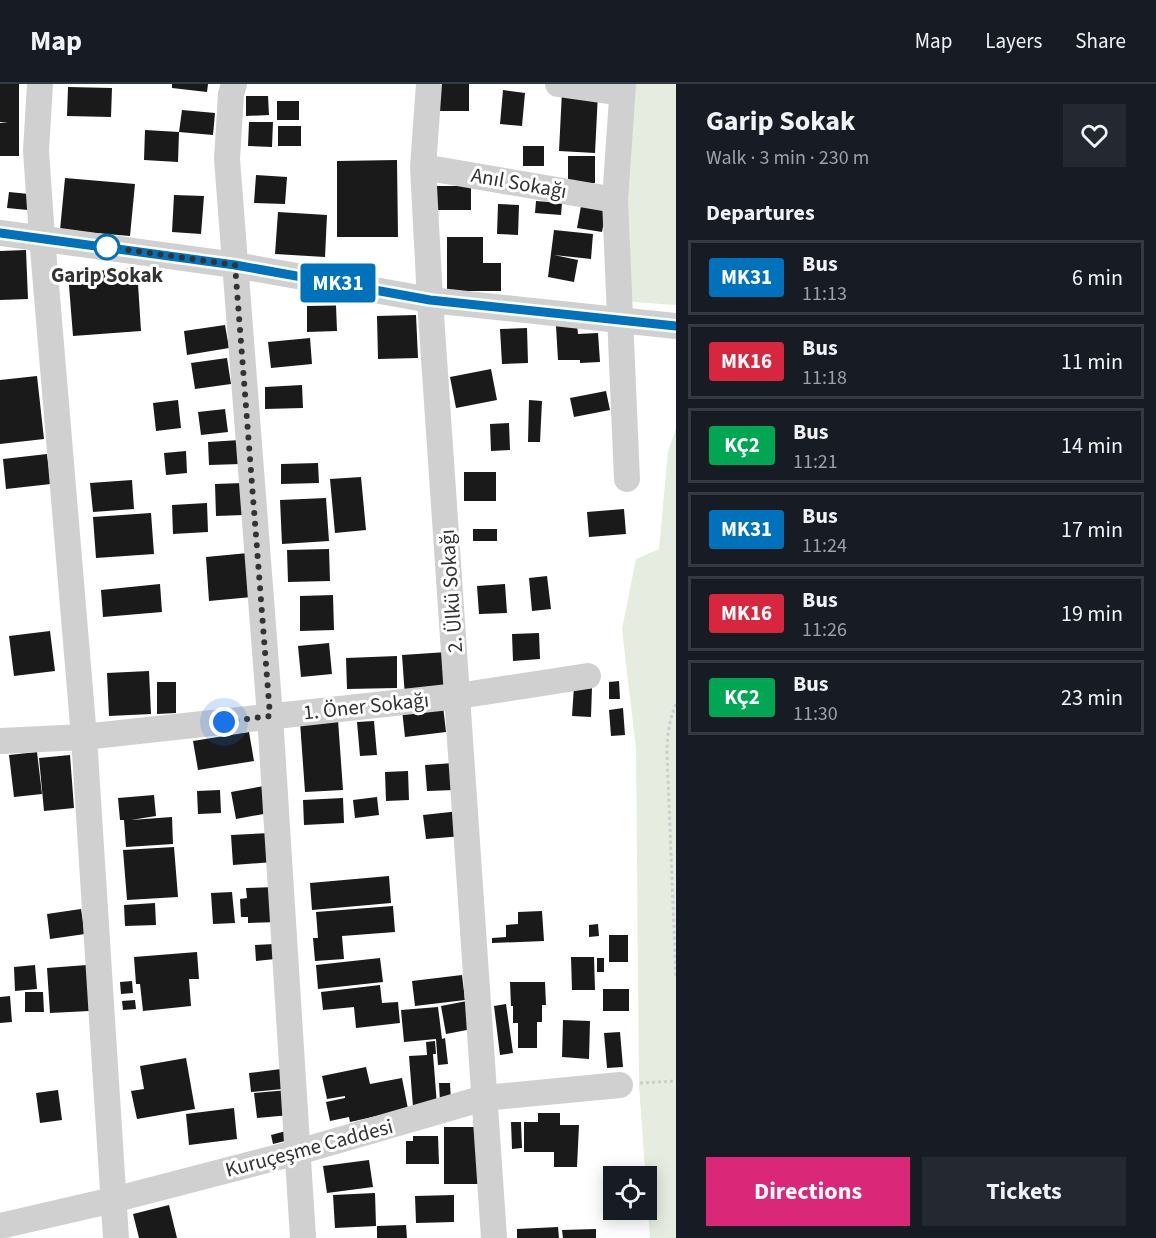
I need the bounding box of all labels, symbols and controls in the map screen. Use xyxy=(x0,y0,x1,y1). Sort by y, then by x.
text: Map xyxy=(30,21,82,61)
text: Map xyxy=(915,26,952,56)
text: Layers xyxy=(985,26,1042,56)
text: Share xyxy=(1075,26,1126,56)
text: Garip Sokak xyxy=(706,101,855,141)
button: heart xyxy=(1063,104,1126,167)
text: Walk · 3 min · 230 m xyxy=(706,144,869,172)
street label: Anıl Sokağı xyxy=(469,160,569,206)
text: Departures xyxy=(706,197,815,229)
marker: Garip Sokak xyxy=(94,234,120,260)
text: Bus xyxy=(802,248,838,280)
place label: Garip Sokak xyxy=(51,260,164,290)
text: MK31 xyxy=(721,262,772,292)
text: 6 min xyxy=(1072,262,1123,294)
line badge: MK31 xyxy=(296,264,380,302)
text: MK31 xyxy=(312,268,364,298)
text: 11:13 xyxy=(802,280,847,308)
text: Bus xyxy=(802,332,838,364)
text: MK16 xyxy=(721,346,772,376)
text: 11 min xyxy=(1061,346,1123,378)
text: 11:18 xyxy=(802,364,847,392)
text: Bus xyxy=(793,416,829,448)
text: KÇ2 xyxy=(724,430,760,460)
text: 14 min xyxy=(1061,430,1123,462)
text: 11:21 xyxy=(793,448,838,476)
text: Bus xyxy=(802,500,838,532)
text: MK31 xyxy=(721,514,772,544)
text: 17 min xyxy=(1061,514,1123,546)
street label: 2. Ülkü Sokağı xyxy=(432,528,470,654)
text: 11:24 xyxy=(802,532,847,560)
text: Bus xyxy=(802,584,838,616)
text: MK16 xyxy=(721,598,772,628)
text: 19 min xyxy=(1061,598,1123,630)
text: 11:26 xyxy=(802,616,847,644)
text: Bus xyxy=(793,668,829,700)
text: KÇ2 xyxy=(724,682,760,712)
text: 23 min xyxy=(1061,682,1123,714)
street label: 1. Öner Sokağı xyxy=(302,684,430,728)
text: 11:30 xyxy=(793,700,838,728)
your location xyxy=(209,707,239,737)
street label: Kuruçeşme Caddesi xyxy=(222,1111,396,1185)
button: Directions xyxy=(706,1157,910,1226)
button: Tickets xyxy=(922,1157,1126,1226)
map controls xyxy=(603,1166,657,1220)
button: locate xyxy=(603,1166,657,1220)

